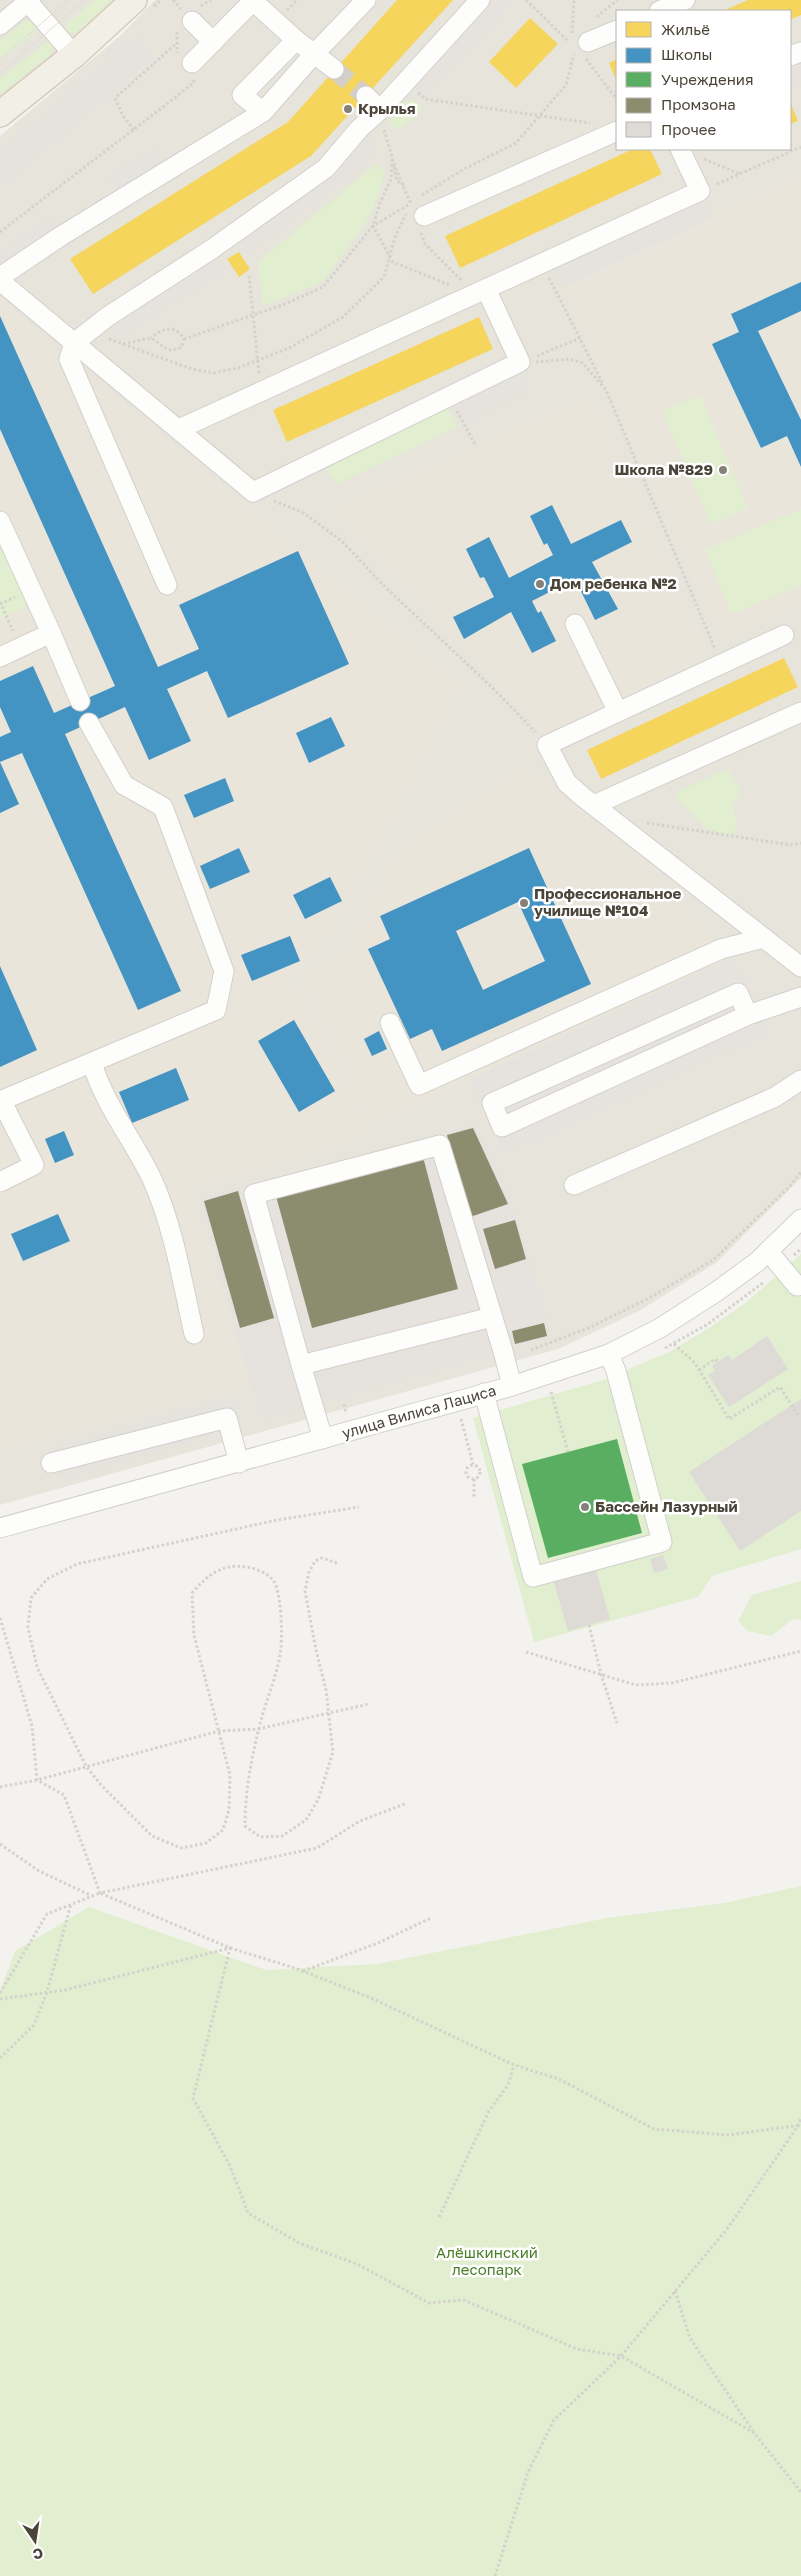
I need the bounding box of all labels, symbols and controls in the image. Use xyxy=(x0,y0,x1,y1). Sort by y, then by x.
legend xyxy=(616,10,791,150)
text: Жильё xyxy=(661,20,710,38)
text: Школы xyxy=(661,45,712,63)
text: Учреждения xyxy=(661,70,753,88)
text: Промзона xyxy=(661,95,736,113)
place label: Крылья xyxy=(358,99,416,117)
marker: Крылья xyxy=(342,103,354,115)
text: Прочее xyxy=(661,120,717,138)
place label: Школа №829 xyxy=(614,460,713,478)
marker: Школа №829 xyxy=(717,464,729,476)
place label: Дом ребенка №2 xyxy=(550,574,677,592)
marker: Дом ребенка №2 xyxy=(534,578,546,590)
place label: Профессиональное училище №104 xyxy=(534,884,681,919)
marker: Профессиональное училище №104 xyxy=(518,897,530,909)
street label: улица Вилиса Лациса xyxy=(340,1380,498,1442)
place label: Бассейн Лазурный xyxy=(595,1497,738,1515)
marker: Бассейн Лазурный xyxy=(579,1501,591,1513)
park label: Алёшкинский лесопарк xyxy=(436,2243,538,2278)
north arrow xyxy=(10,2516,60,2566)
text: С xyxy=(31,2545,45,2564)

